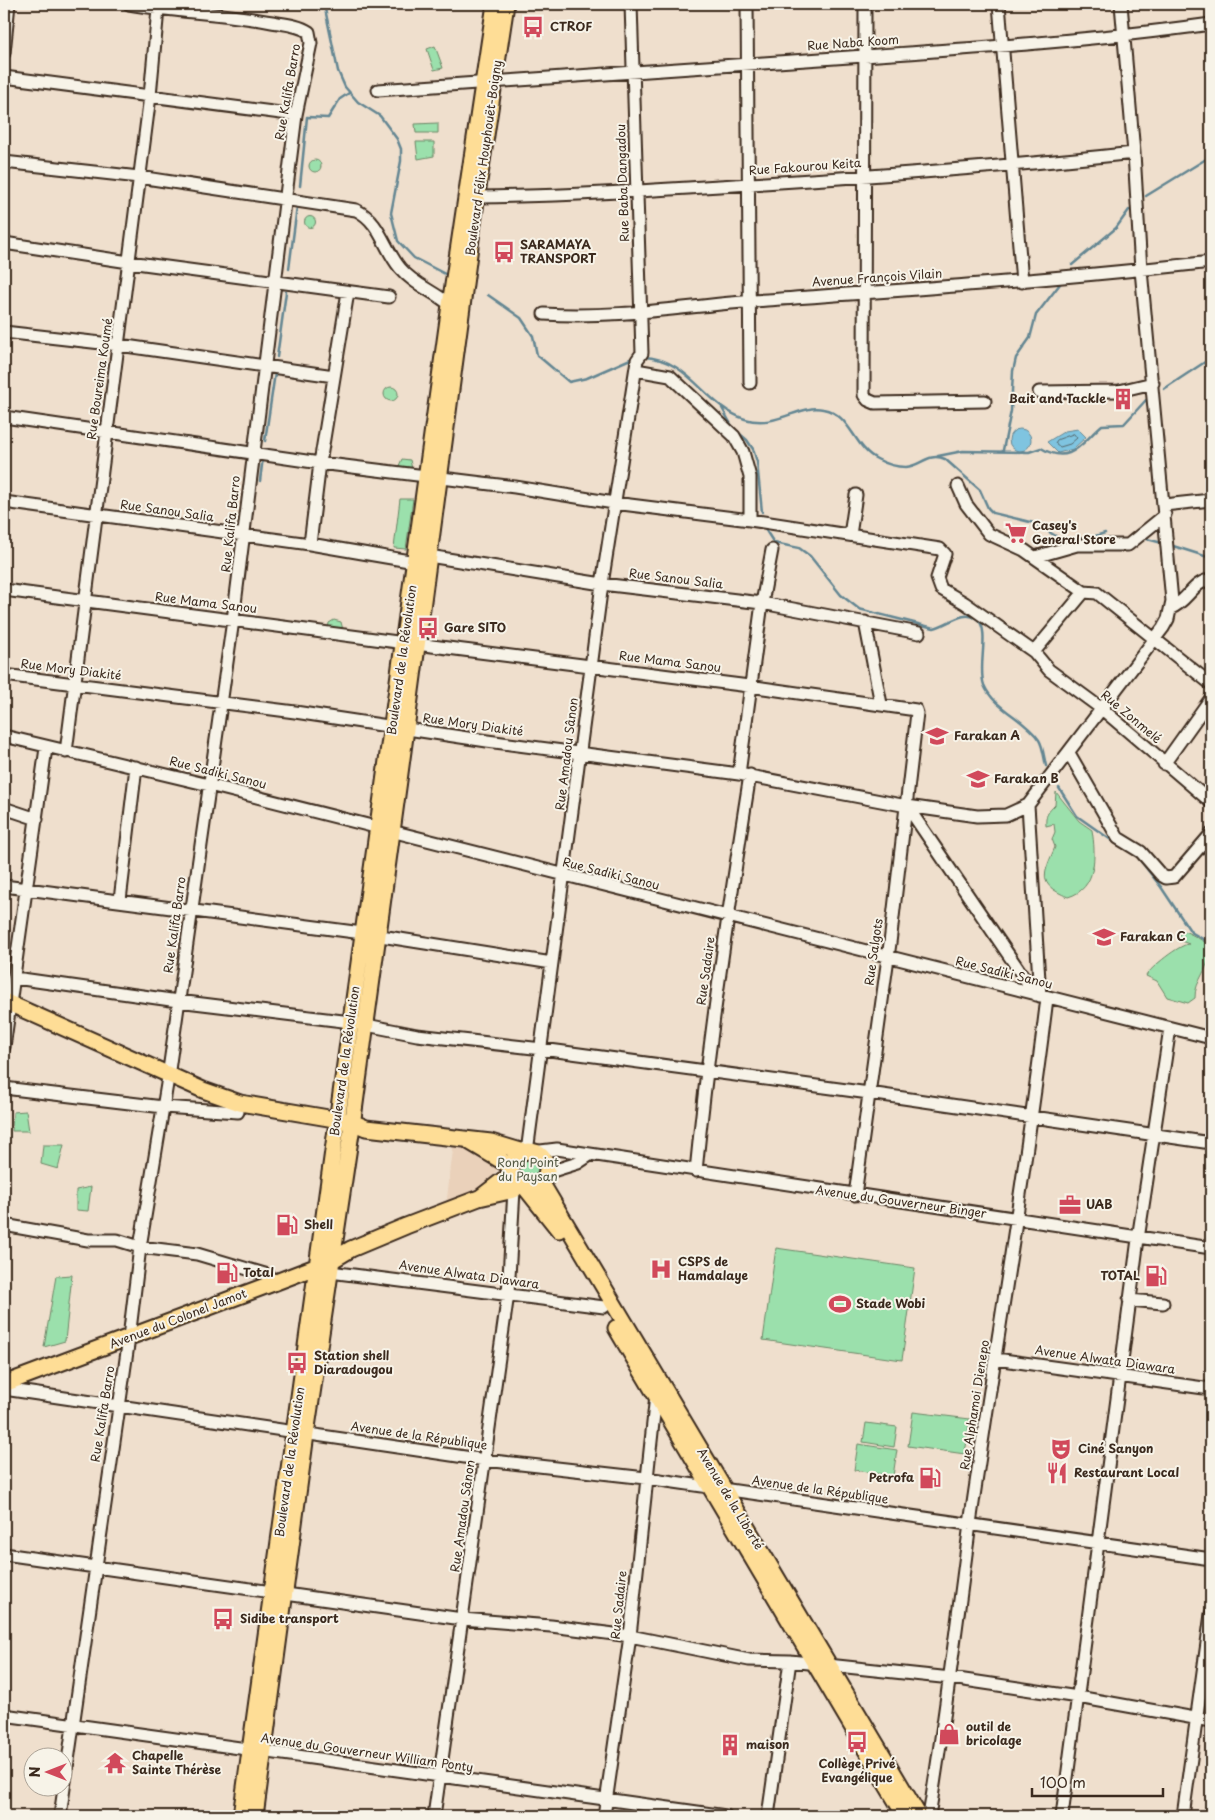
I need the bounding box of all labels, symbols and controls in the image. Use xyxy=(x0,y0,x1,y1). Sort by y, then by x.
bus stop icon: CTROF xyxy=(520,14,546,40)
place label: CTROF xyxy=(550,17,592,35)
street label: Rue Naba Koom xyxy=(806,30,900,54)
street label: Rue Kalifa Barro xyxy=(270,42,304,141)
street label: Boulevard Félix Houphouët-Boigny xyxy=(460,59,506,257)
street label: Rue Baba Dangadou xyxy=(611,124,633,242)
street label: Rue Fakourou Keita xyxy=(748,153,862,179)
place label: SARAMAYA TRANSPORT xyxy=(520,235,597,267)
bus stop icon: SARAMAYA TRANSPORT xyxy=(491,239,517,265)
street label: Avenue François Vilain xyxy=(811,263,943,291)
street label: Rue Boureima Koumé xyxy=(82,316,117,441)
building icon: Bait and Tackle xyxy=(1110,386,1136,412)
place label: Bait and Tackle xyxy=(1009,389,1106,407)
street label: Rue Kalifa Barro xyxy=(216,474,244,573)
street label: Rue Sanou Salia xyxy=(119,495,216,526)
place label: Casey's General Store xyxy=(1032,516,1116,548)
supermarket icon: Casey's General Store xyxy=(1003,520,1029,546)
street label: Rue Sanou Salia xyxy=(628,563,725,593)
street label: Boulevard de la Révolution xyxy=(382,584,420,736)
street label: Rue Mama Sanou xyxy=(154,587,258,617)
bus stop icon: Gare SITO xyxy=(415,615,441,641)
place label: Gare SITO xyxy=(444,618,506,636)
street label: Rue Mama Sanou xyxy=(618,646,722,676)
street label: Rue Mory Diakité xyxy=(20,654,122,684)
street label: Rue Zonmelé xyxy=(1097,686,1166,747)
street label: Rue Amadou Sânon xyxy=(550,697,582,811)
street label: Rue Mory Diakité xyxy=(422,708,524,740)
school or university icon: Farakan A xyxy=(924,723,950,749)
place label: Farakan A xyxy=(954,726,1021,744)
street label: Rue Sadiki Sanou xyxy=(168,751,269,793)
school or university icon: Farakan B xyxy=(965,766,991,792)
place label: Farakan B xyxy=(994,769,1059,787)
street label: Rue Sadiki Sanou xyxy=(561,852,662,894)
street label: Rue Kalifa Barro xyxy=(158,875,190,974)
street label: Rue Salgots xyxy=(859,917,887,987)
school or university icon: Farakan C xyxy=(1091,924,1117,950)
place label: Farakan C xyxy=(1120,927,1186,945)
street label: Rue Sadaire xyxy=(691,935,719,1006)
street label: Rue Sadiki Sanou xyxy=(954,951,1055,993)
street label: Boulevard de la Révolution xyxy=(325,985,363,1137)
park label: Rond Point du Paysan xyxy=(497,1153,559,1185)
street label: Avenue du Gouverneur Binger xyxy=(814,1180,988,1222)
office icon: UAB xyxy=(1057,1192,1083,1218)
place label: UAB xyxy=(1086,1195,1113,1213)
fuel station icon: Shell xyxy=(274,1212,300,1238)
place label: Shell xyxy=(304,1215,333,1233)
place label: CSPS de Hamdalaye xyxy=(678,1252,748,1284)
street label: Avenue Alwata Diawara xyxy=(398,1255,541,1293)
hospital icon: CSPS de Hamdalaye xyxy=(648,1256,674,1282)
fuel station icon: Total xyxy=(214,1260,240,1286)
place label: Total xyxy=(243,1263,274,1281)
fuel station icon: TOTAL xyxy=(1143,1263,1169,1289)
place label: TOTAL xyxy=(1100,1266,1140,1284)
street label: Avenue du Colonel Jamot xyxy=(106,1284,249,1353)
sports icon: Stade Wobi xyxy=(827,1291,853,1317)
place label: Stade Wobi xyxy=(856,1294,925,1312)
street label: Rue Alphamoi Dienepo xyxy=(955,1338,993,1471)
street label: Avenue Alwata Diawara xyxy=(1034,1340,1177,1378)
place label: Station shell Diaradougou xyxy=(314,1346,393,1378)
bus stop icon: Station shell Diaradougou xyxy=(284,1350,310,1376)
street label: Rue Kalifa Barro xyxy=(86,1364,119,1463)
street label: Boulevard de la Révolution xyxy=(270,1386,308,1538)
street label: Avenue de la République xyxy=(350,1417,489,1454)
theatre icon: Ciné Sanyon xyxy=(1048,1436,1074,1462)
place label: Ciné Sanyon xyxy=(1078,1439,1154,1457)
street label: Avenue de la Liberté xyxy=(693,1444,768,1553)
street label: Rue Amadou Sânon xyxy=(445,1459,479,1573)
restaurant icon: Restaurant Local xyxy=(1044,1460,1070,1486)
place label: Restaurant Local xyxy=(1074,1463,1180,1481)
fuel station icon: Petrofa xyxy=(917,1465,943,1491)
place label: Petrofa xyxy=(869,1468,914,1486)
street label: Avenue de la République xyxy=(751,1471,890,1508)
street label: Rue Sadaire xyxy=(605,1570,631,1640)
bus stop icon: Sidibe transport xyxy=(210,1606,236,1632)
place label: Sidibe transport xyxy=(240,1609,339,1627)
place label: outil de bricolage xyxy=(966,1717,1021,1749)
shop icon: outil de bricolage xyxy=(936,1721,962,1747)
street label: Avenue du Gouverneur William Ponty xyxy=(260,1728,475,1776)
bus stop icon: Collège Privé Evangélique xyxy=(844,1729,870,1755)
building icon: maison xyxy=(717,1732,743,1758)
place label: maison xyxy=(746,1735,789,1753)
place label: Chapelle Sainte Thérèse xyxy=(132,1746,222,1778)
north arrow xyxy=(22,1748,72,1798)
temple icon: Chapelle Sainte Thérèse xyxy=(102,1750,128,1776)
place label: Collège Privé Evangélique xyxy=(818,1754,896,1786)
scale bar xyxy=(1032,1765,1164,1797)
text: N xyxy=(24,1766,45,1778)
text: 100 m xyxy=(1040,1770,1086,1793)

